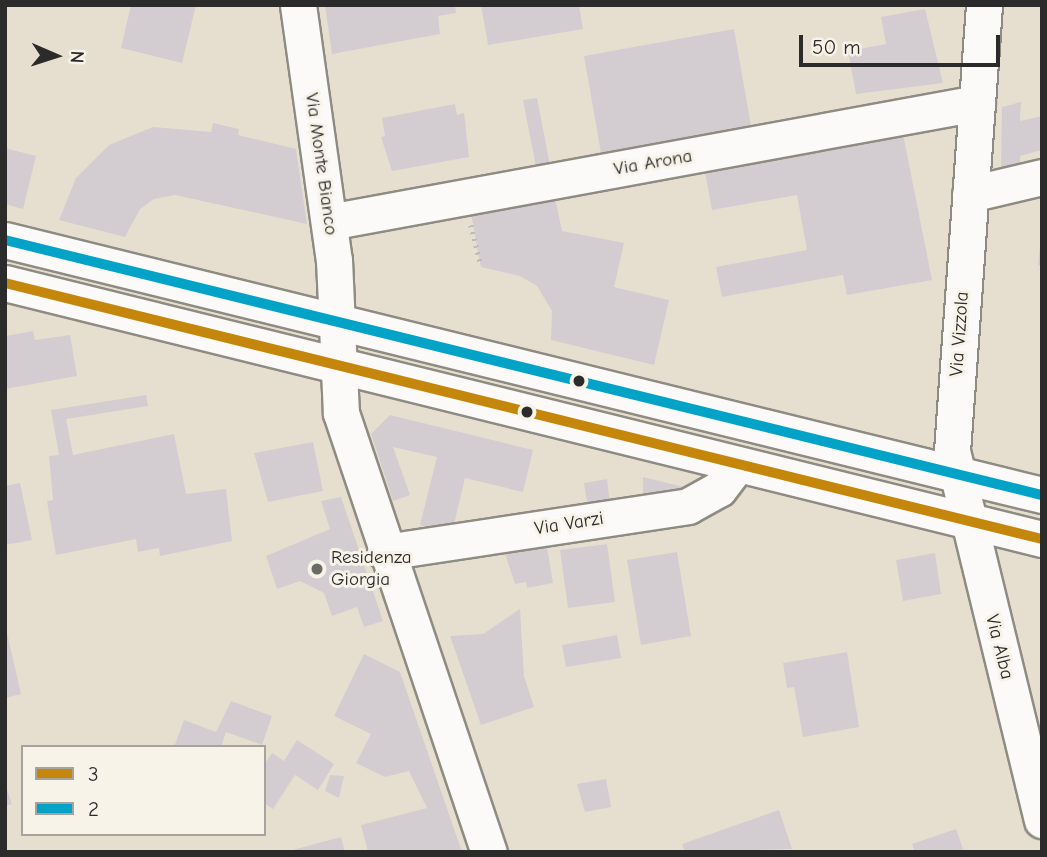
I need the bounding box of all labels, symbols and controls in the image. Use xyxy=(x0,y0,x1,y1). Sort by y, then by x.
north arrow xyxy=(21,21,91,91)
scale bar xyxy=(802,21,1003,65)
text: 50 m xyxy=(812,35,861,59)
text: N xyxy=(66,50,88,64)
street label: Via Monte Bianco xyxy=(300,91,342,237)
street label: Via Arona xyxy=(612,145,694,181)
street label: Via Vizzola xyxy=(946,291,974,377)
unlabelled marker xyxy=(572,374,586,388)
unlabelled marker xyxy=(520,405,534,419)
street label: Via Varzi xyxy=(533,507,605,541)
place label: Residenza Giorgia xyxy=(331,547,412,591)
marker: Residenza Giorgia xyxy=(309,561,325,577)
street label: Via Alba xyxy=(980,612,1018,682)
legend xyxy=(21,745,266,836)
text: 3 xyxy=(88,762,99,786)
text: 2 xyxy=(88,797,99,821)

